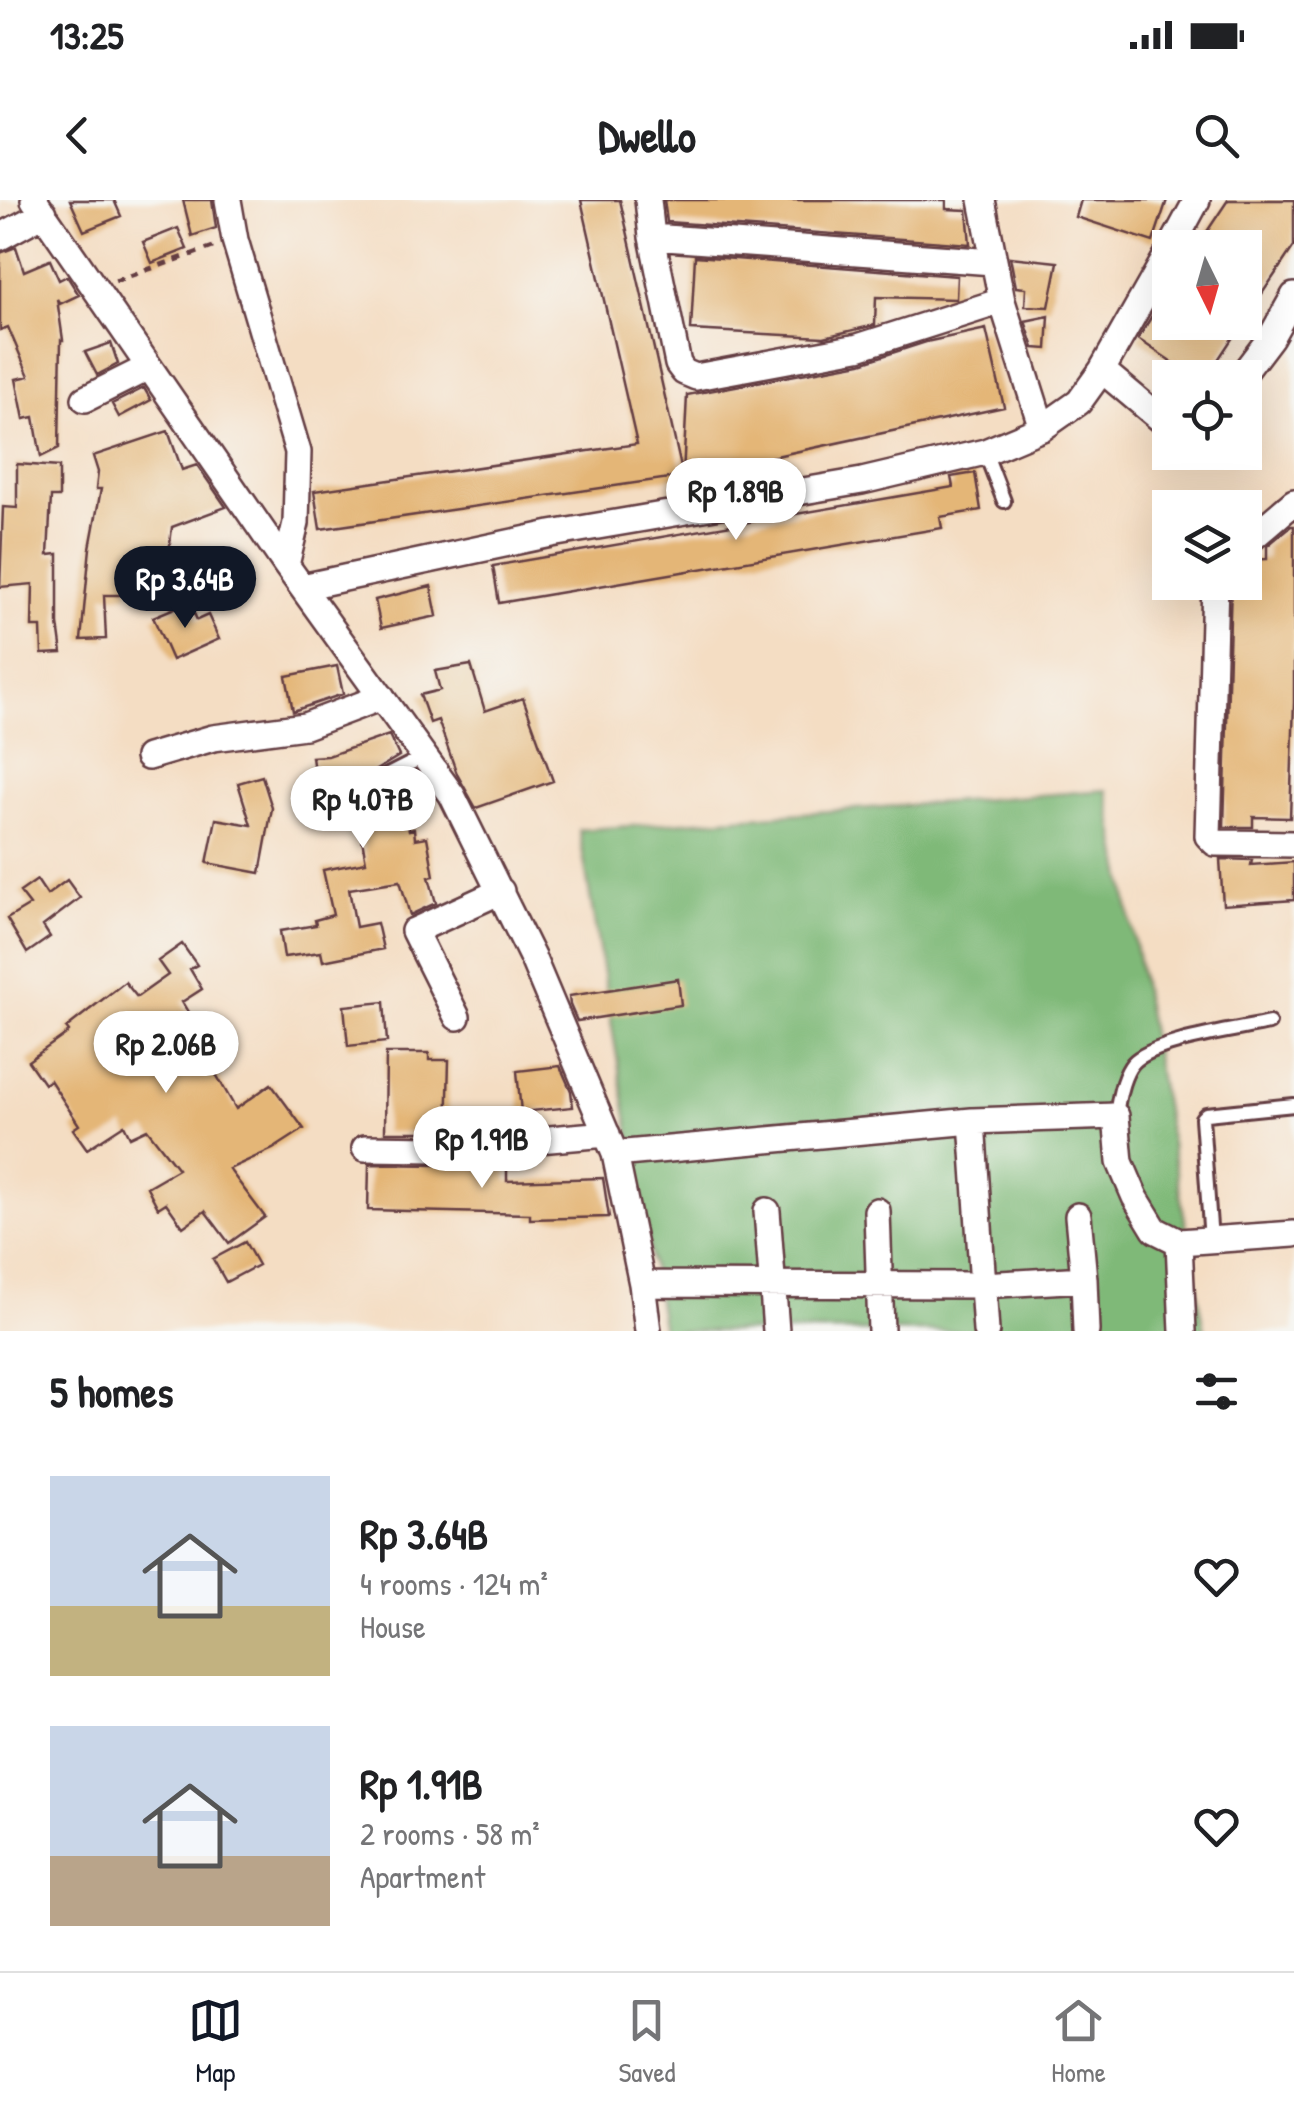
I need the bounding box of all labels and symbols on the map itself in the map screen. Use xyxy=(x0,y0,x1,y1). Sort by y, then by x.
north arrow xyxy=(1152,230,1262,340)
pin: Rp 1.89B xyxy=(633,458,839,543)
pin: Rp 3.64B xyxy=(82,546,288,631)
pin: Rp 4.07B xyxy=(260,766,466,851)
pin: Rp 2.06B xyxy=(63,1011,269,1096)
pin: Rp 1.91B xyxy=(379,1106,585,1191)

